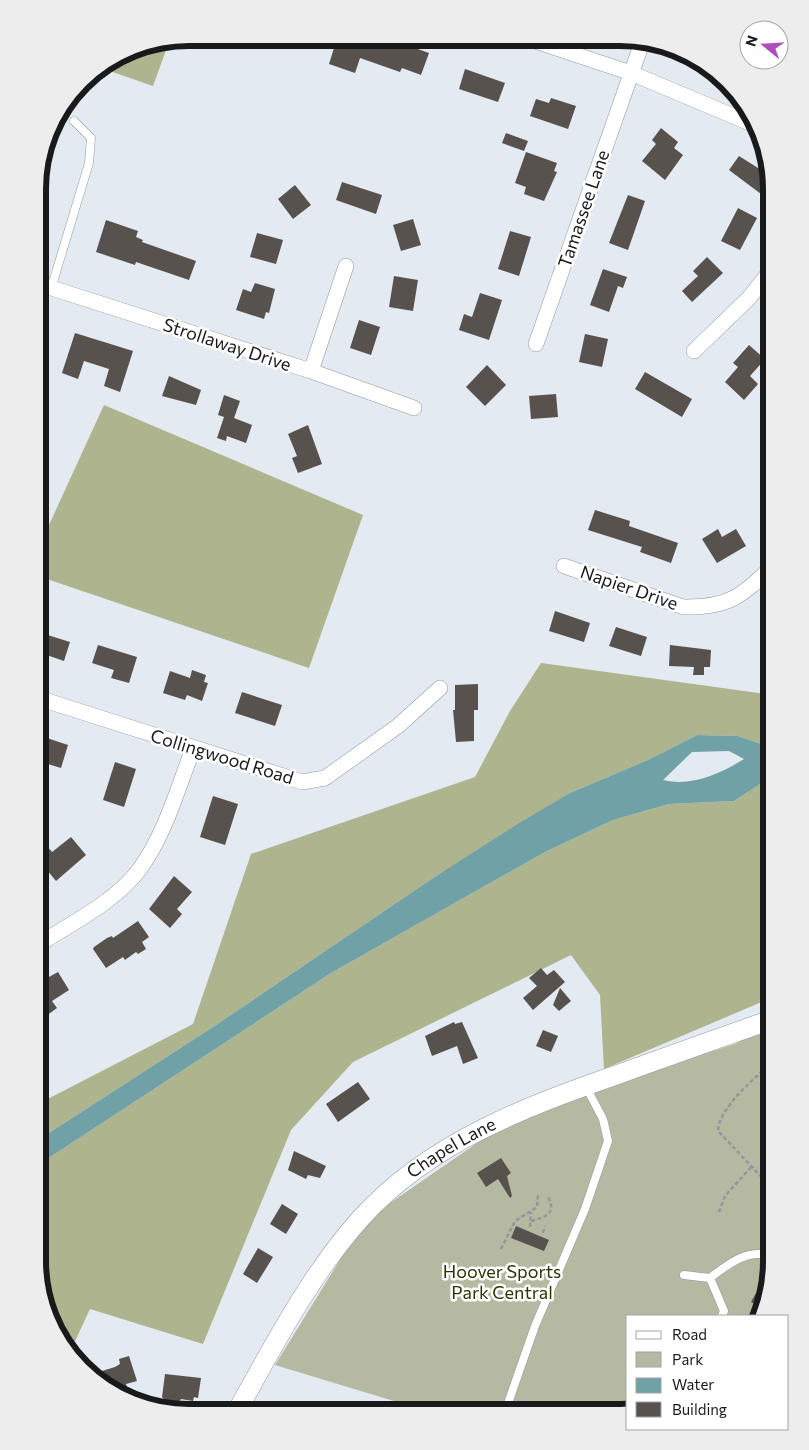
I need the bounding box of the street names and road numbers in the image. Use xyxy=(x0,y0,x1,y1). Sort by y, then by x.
street label: Tamassee Lane xyxy=(553,147,613,270)
street label: Strollaway Drive xyxy=(160,313,294,375)
street label: Napier Drive xyxy=(578,560,681,614)
street label: Collingwood Road xyxy=(148,724,296,788)
street label: Chapel Lane xyxy=(402,1112,499,1182)

